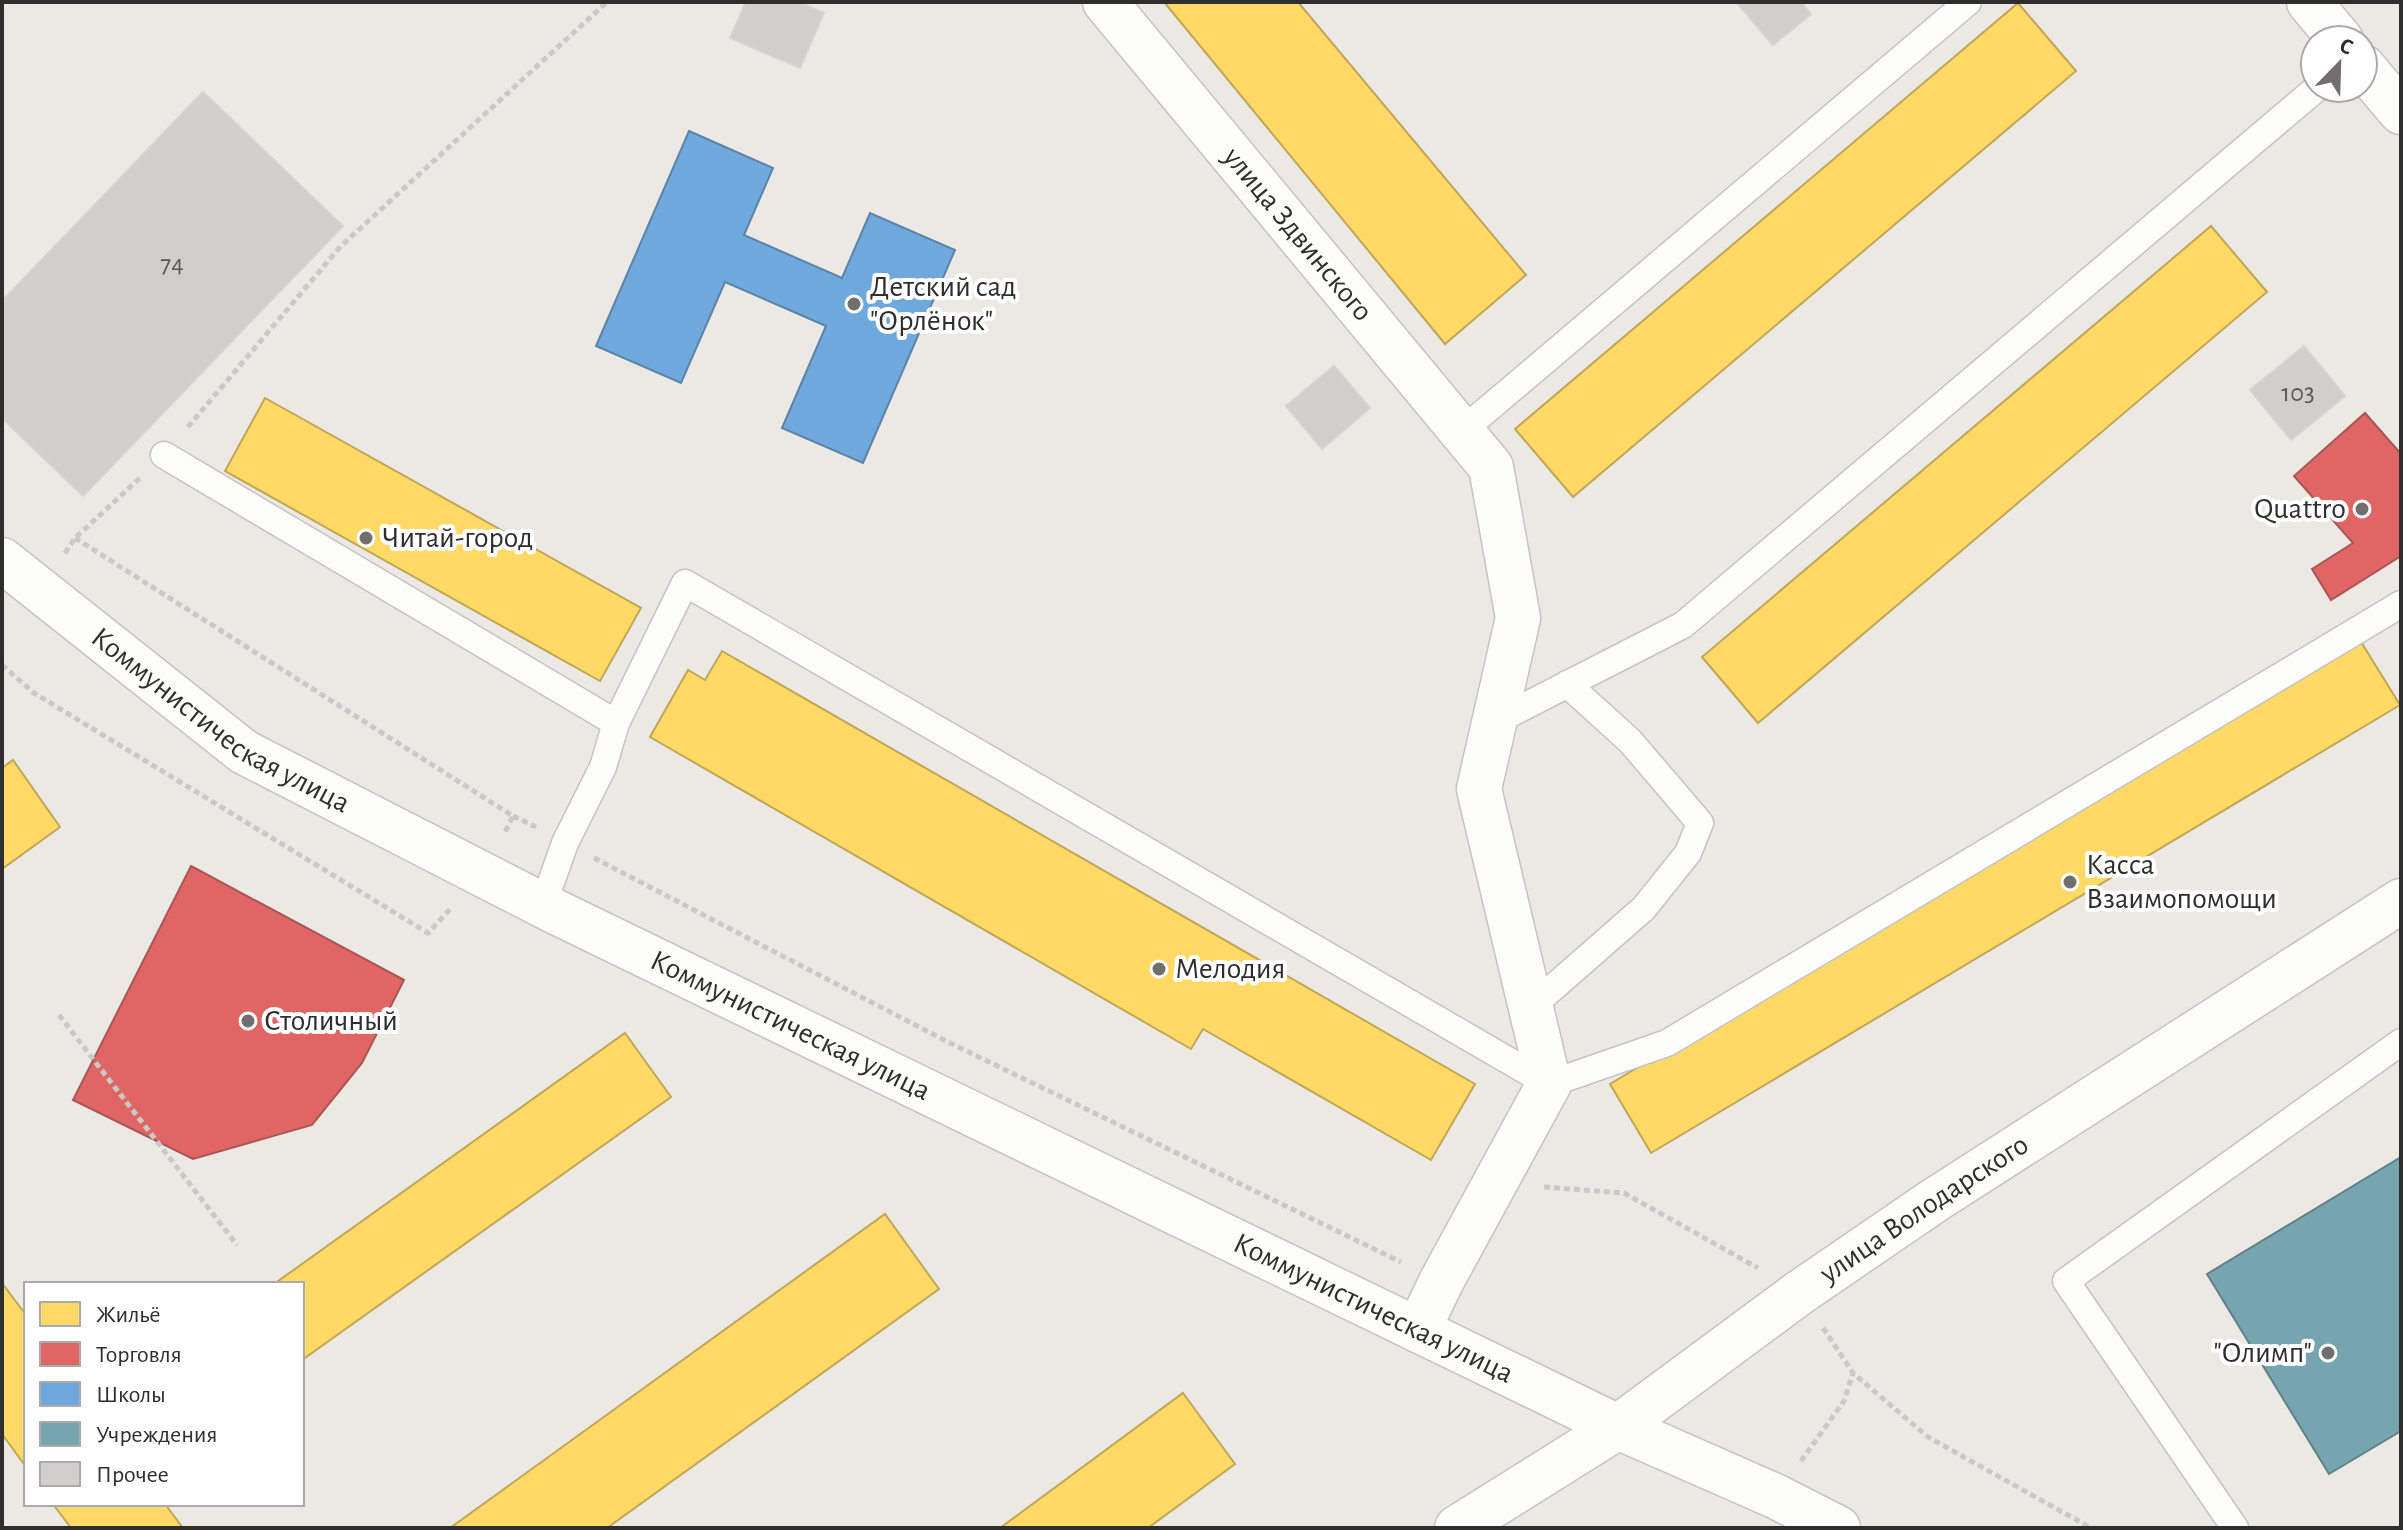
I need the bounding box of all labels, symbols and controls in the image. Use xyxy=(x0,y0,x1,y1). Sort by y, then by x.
north arrow xyxy=(2299,24,2379,104)
text: С xyxy=(2337,34,2356,59)
street label: улица Здвинского xyxy=(1217,141,1378,327)
house number: 74 xyxy=(160,251,184,277)
place label: Детский сад "Орлёнок" xyxy=(870,272,1016,336)
marker: Детский сад "Орлёнок" xyxy=(845,295,863,313)
house number: 103 xyxy=(2281,380,2315,406)
place label: Quattro xyxy=(2254,494,2346,524)
marker: Quattro xyxy=(2353,500,2371,518)
place label: Читай-город xyxy=(382,523,533,553)
marker: Читай-город xyxy=(357,529,375,547)
street label: Коммунистическая улица xyxy=(85,622,355,819)
place label: Касса Взаимопомощи xyxy=(2086,850,2277,914)
marker: Касса Взаимопомощи xyxy=(2061,873,2079,891)
street label: Коммунистическая улица xyxy=(646,945,935,1106)
place label: Мелодия xyxy=(1175,954,1285,984)
marker: Мелодия xyxy=(1150,960,1168,978)
place label: Столичный xyxy=(264,1006,398,1036)
marker: Столичный xyxy=(239,1012,257,1030)
street label: улица Володарского xyxy=(1814,1129,2034,1290)
street label: Коммунистическая улица xyxy=(1229,1228,1518,1389)
legend xyxy=(24,1282,304,1506)
text: Жильё xyxy=(96,1303,161,1327)
place label: "Олимп" xyxy=(2214,1338,2312,1368)
text: Торговля xyxy=(96,1343,182,1367)
marker: "Олимп" xyxy=(2319,1344,2337,1362)
text: Школы xyxy=(96,1383,166,1407)
text: Учреждения xyxy=(96,1423,218,1447)
text: Прочее xyxy=(96,1463,169,1487)

